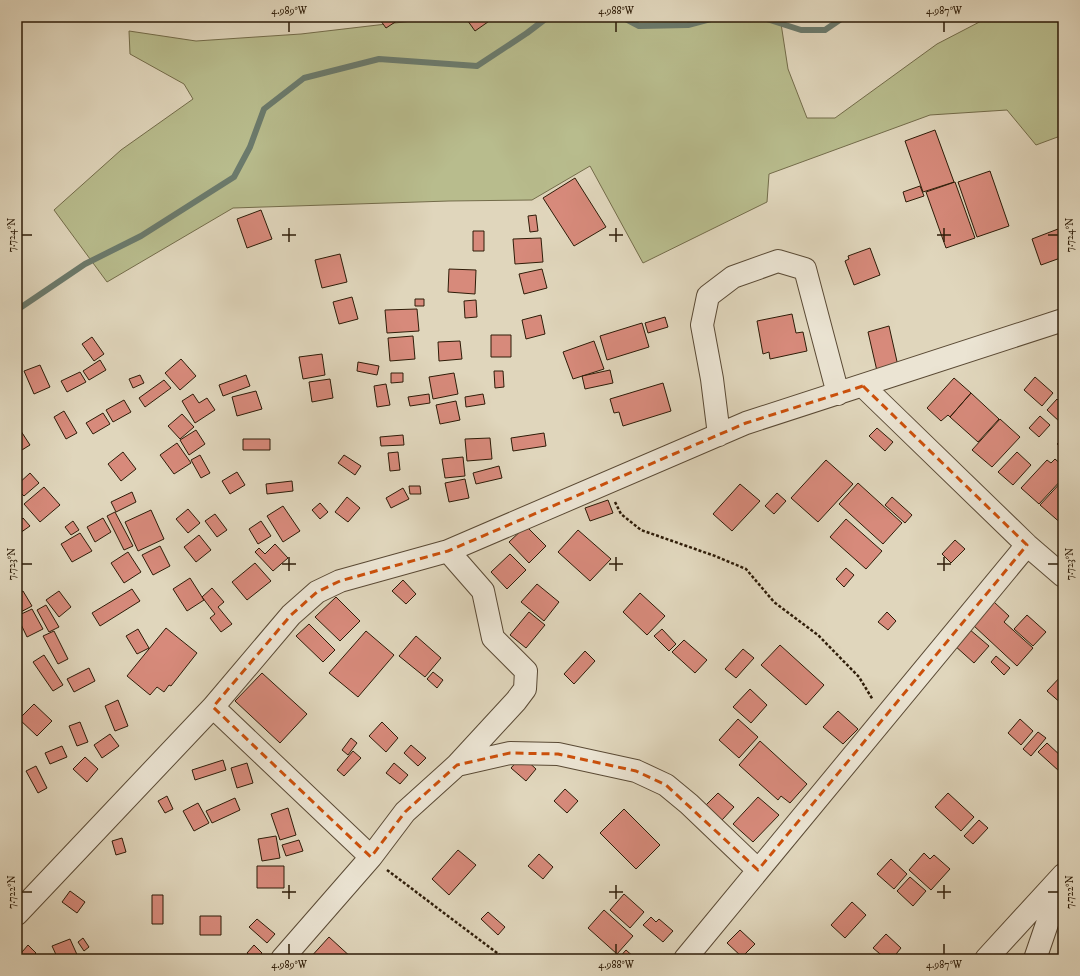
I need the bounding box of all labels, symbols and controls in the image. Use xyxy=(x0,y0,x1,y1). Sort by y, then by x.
text: 4.989°W xyxy=(271,5,308,17)
text: 4.988°W xyxy=(598,5,635,17)
text: 4.987°W xyxy=(926,5,963,17)
text: 7.724°N xyxy=(6,218,18,252)
text: 7.724°N xyxy=(1064,218,1076,252)
text: 7.723°N xyxy=(6,548,18,580)
text: 7.723°N xyxy=(1064,548,1076,580)
text: 7.722°N xyxy=(6,875,18,909)
text: 7.722°N xyxy=(1064,875,1076,909)
text: 4.989°W xyxy=(271,959,308,971)
text: 4.988°W xyxy=(598,959,635,971)
text: 4.987°W xyxy=(926,959,963,971)

